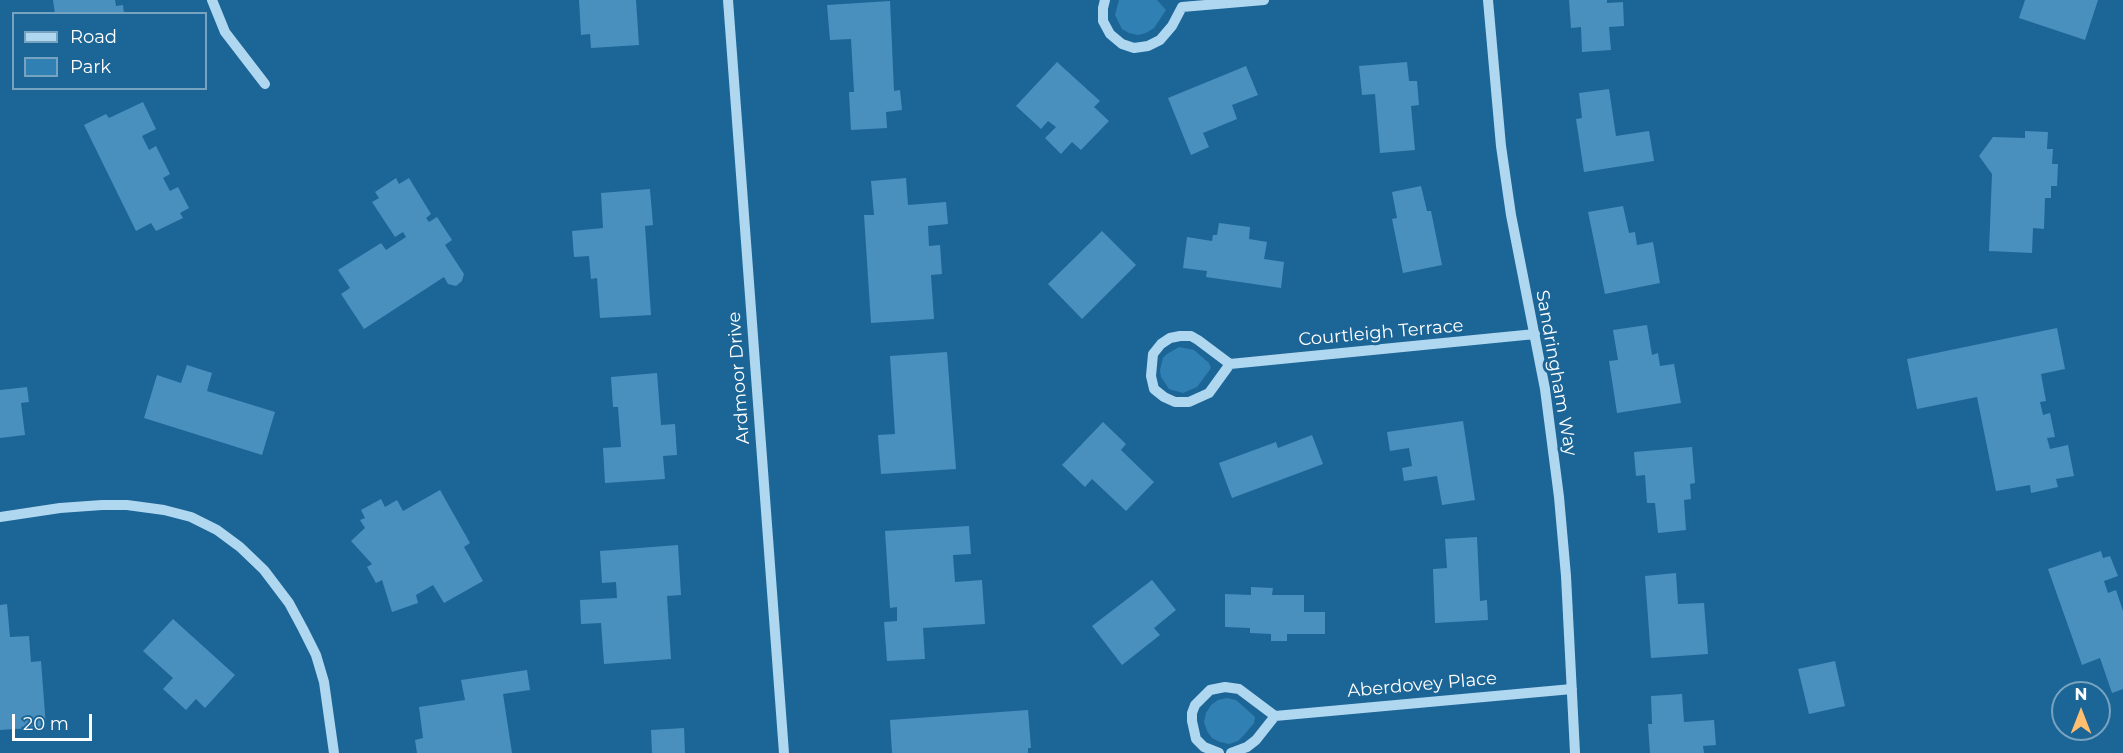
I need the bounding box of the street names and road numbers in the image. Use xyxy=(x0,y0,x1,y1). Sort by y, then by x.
street label: Sandringham Way xyxy=(1531,288,1581,458)
street label: Ardmoor Drive xyxy=(724,311,754,445)
street label: Courtleigh Terrace xyxy=(1298,315,1464,351)
street label: Aberdovey Place xyxy=(1346,668,1498,702)

